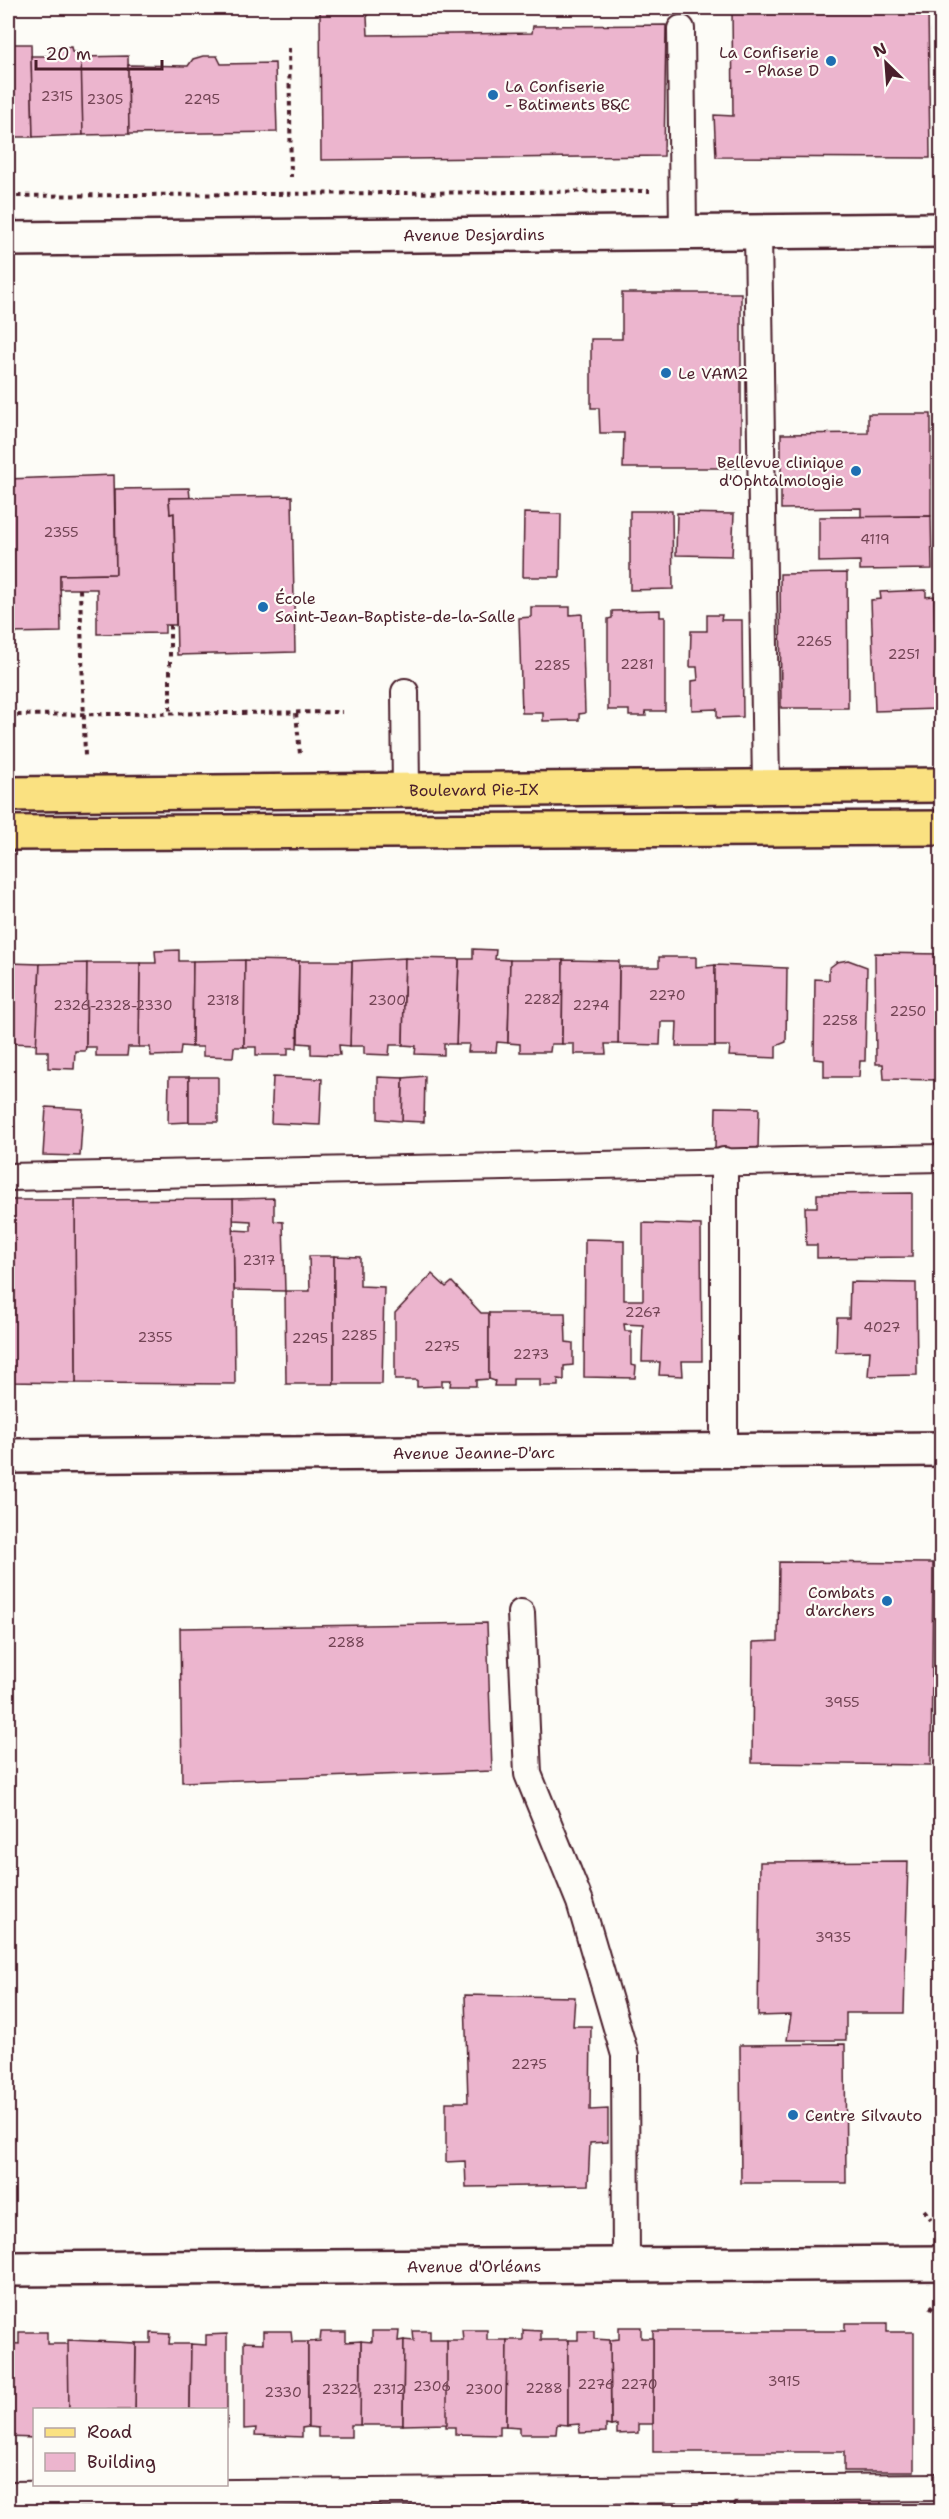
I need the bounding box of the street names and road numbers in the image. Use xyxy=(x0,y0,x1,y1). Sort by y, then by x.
street label: Avenue Desjardins xyxy=(403,223,545,246)
street label: Boulevard Pie-IX xyxy=(409,778,539,801)
street label: Avenue Jeanne-D'arc xyxy=(393,1441,555,1464)
street label: Avenue d'Orléans xyxy=(407,2255,541,2277)

